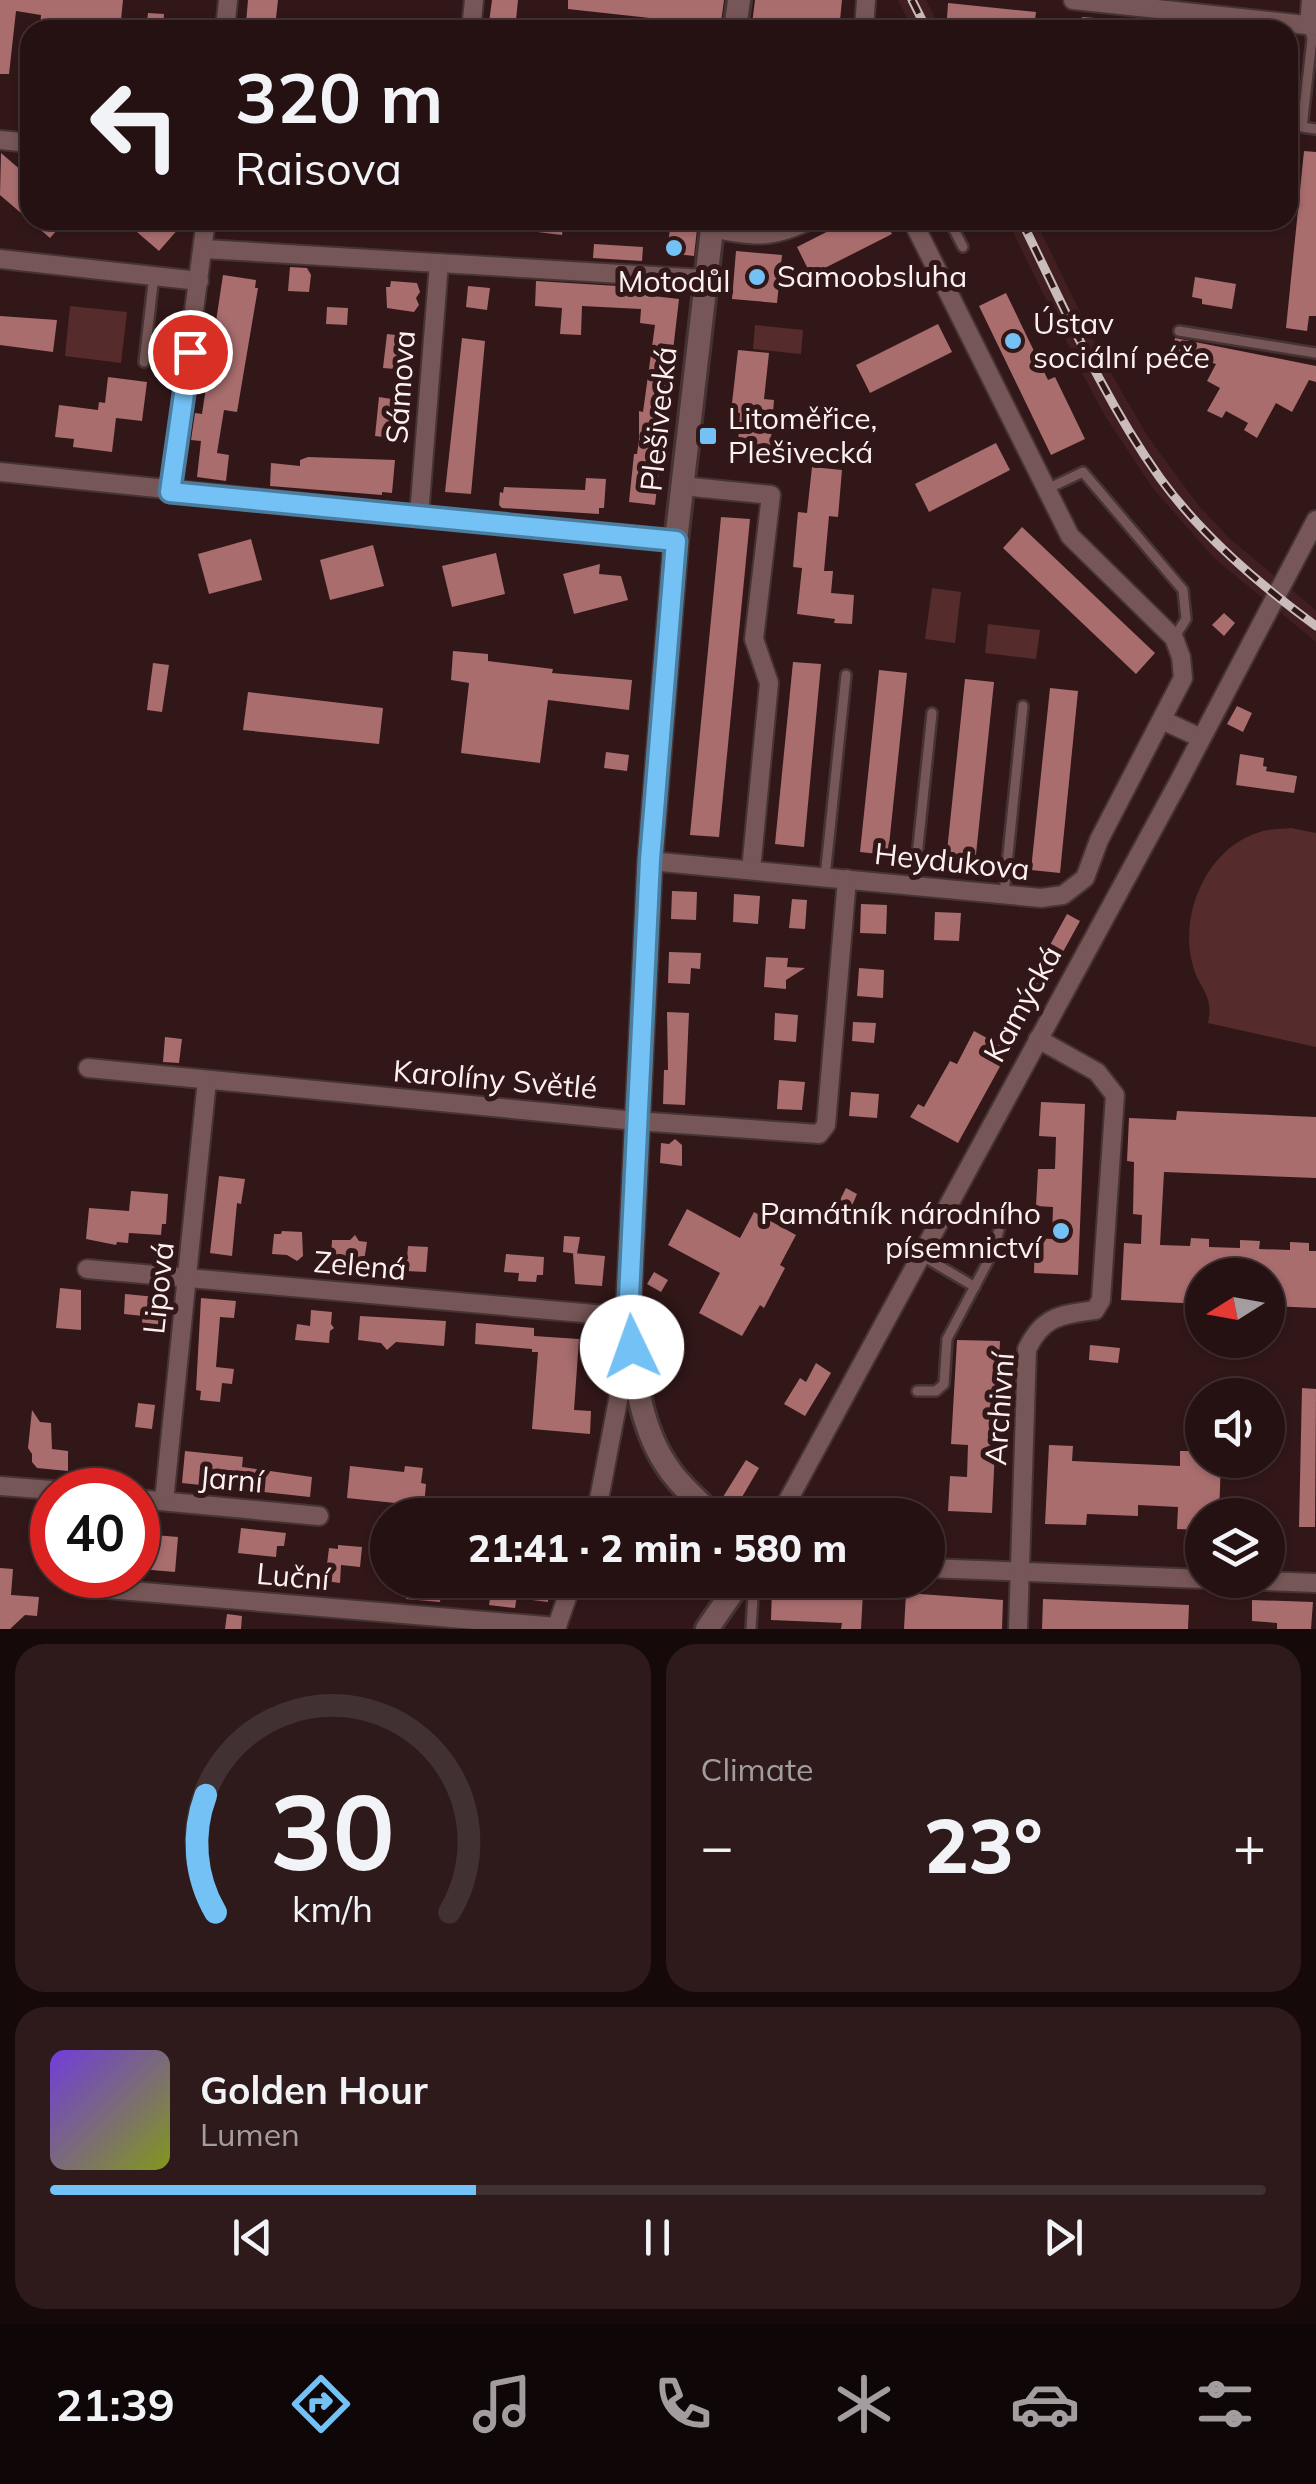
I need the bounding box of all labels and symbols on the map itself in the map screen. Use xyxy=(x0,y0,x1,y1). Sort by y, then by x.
marker: Motodůl xyxy=(663,237,685,259)
place label: Samoobsluha xyxy=(777,257,967,295)
place label: Motodůl xyxy=(618,262,730,300)
marker: Samoobsluha xyxy=(746,266,768,288)
place label: Ústav sociální péče xyxy=(1033,304,1210,376)
pin xyxy=(148,310,233,395)
street label: Sámova xyxy=(377,329,423,445)
marker: Ústav sociální péče xyxy=(1002,330,1024,352)
street label: Plešivecká xyxy=(632,345,684,493)
place label: Litoměřice, Plešivecká xyxy=(728,399,877,471)
marker: Litoměřice, Plešivecká xyxy=(697,425,719,447)
street label: Heydukova xyxy=(873,834,1032,888)
street label: Kamýcká xyxy=(975,939,1070,1068)
street label: Karolíny Světlé xyxy=(391,1051,599,1107)
place label: Památník národního písemnictví xyxy=(760,1194,1043,1266)
marker: Památník národního písemnictví xyxy=(1050,1220,1072,1242)
street label: Lipová xyxy=(134,1240,182,1336)
street label: Zelená xyxy=(312,1242,408,1288)
north arrow xyxy=(1185,1258,1285,1358)
position arrow xyxy=(580,1295,684,1399)
street label: Archivní xyxy=(976,1349,1022,1467)
street label: Jarní xyxy=(198,1457,266,1501)
speed limit sign: 40 xyxy=(30,1468,160,1598)
street label: Luční xyxy=(255,1554,333,1598)

